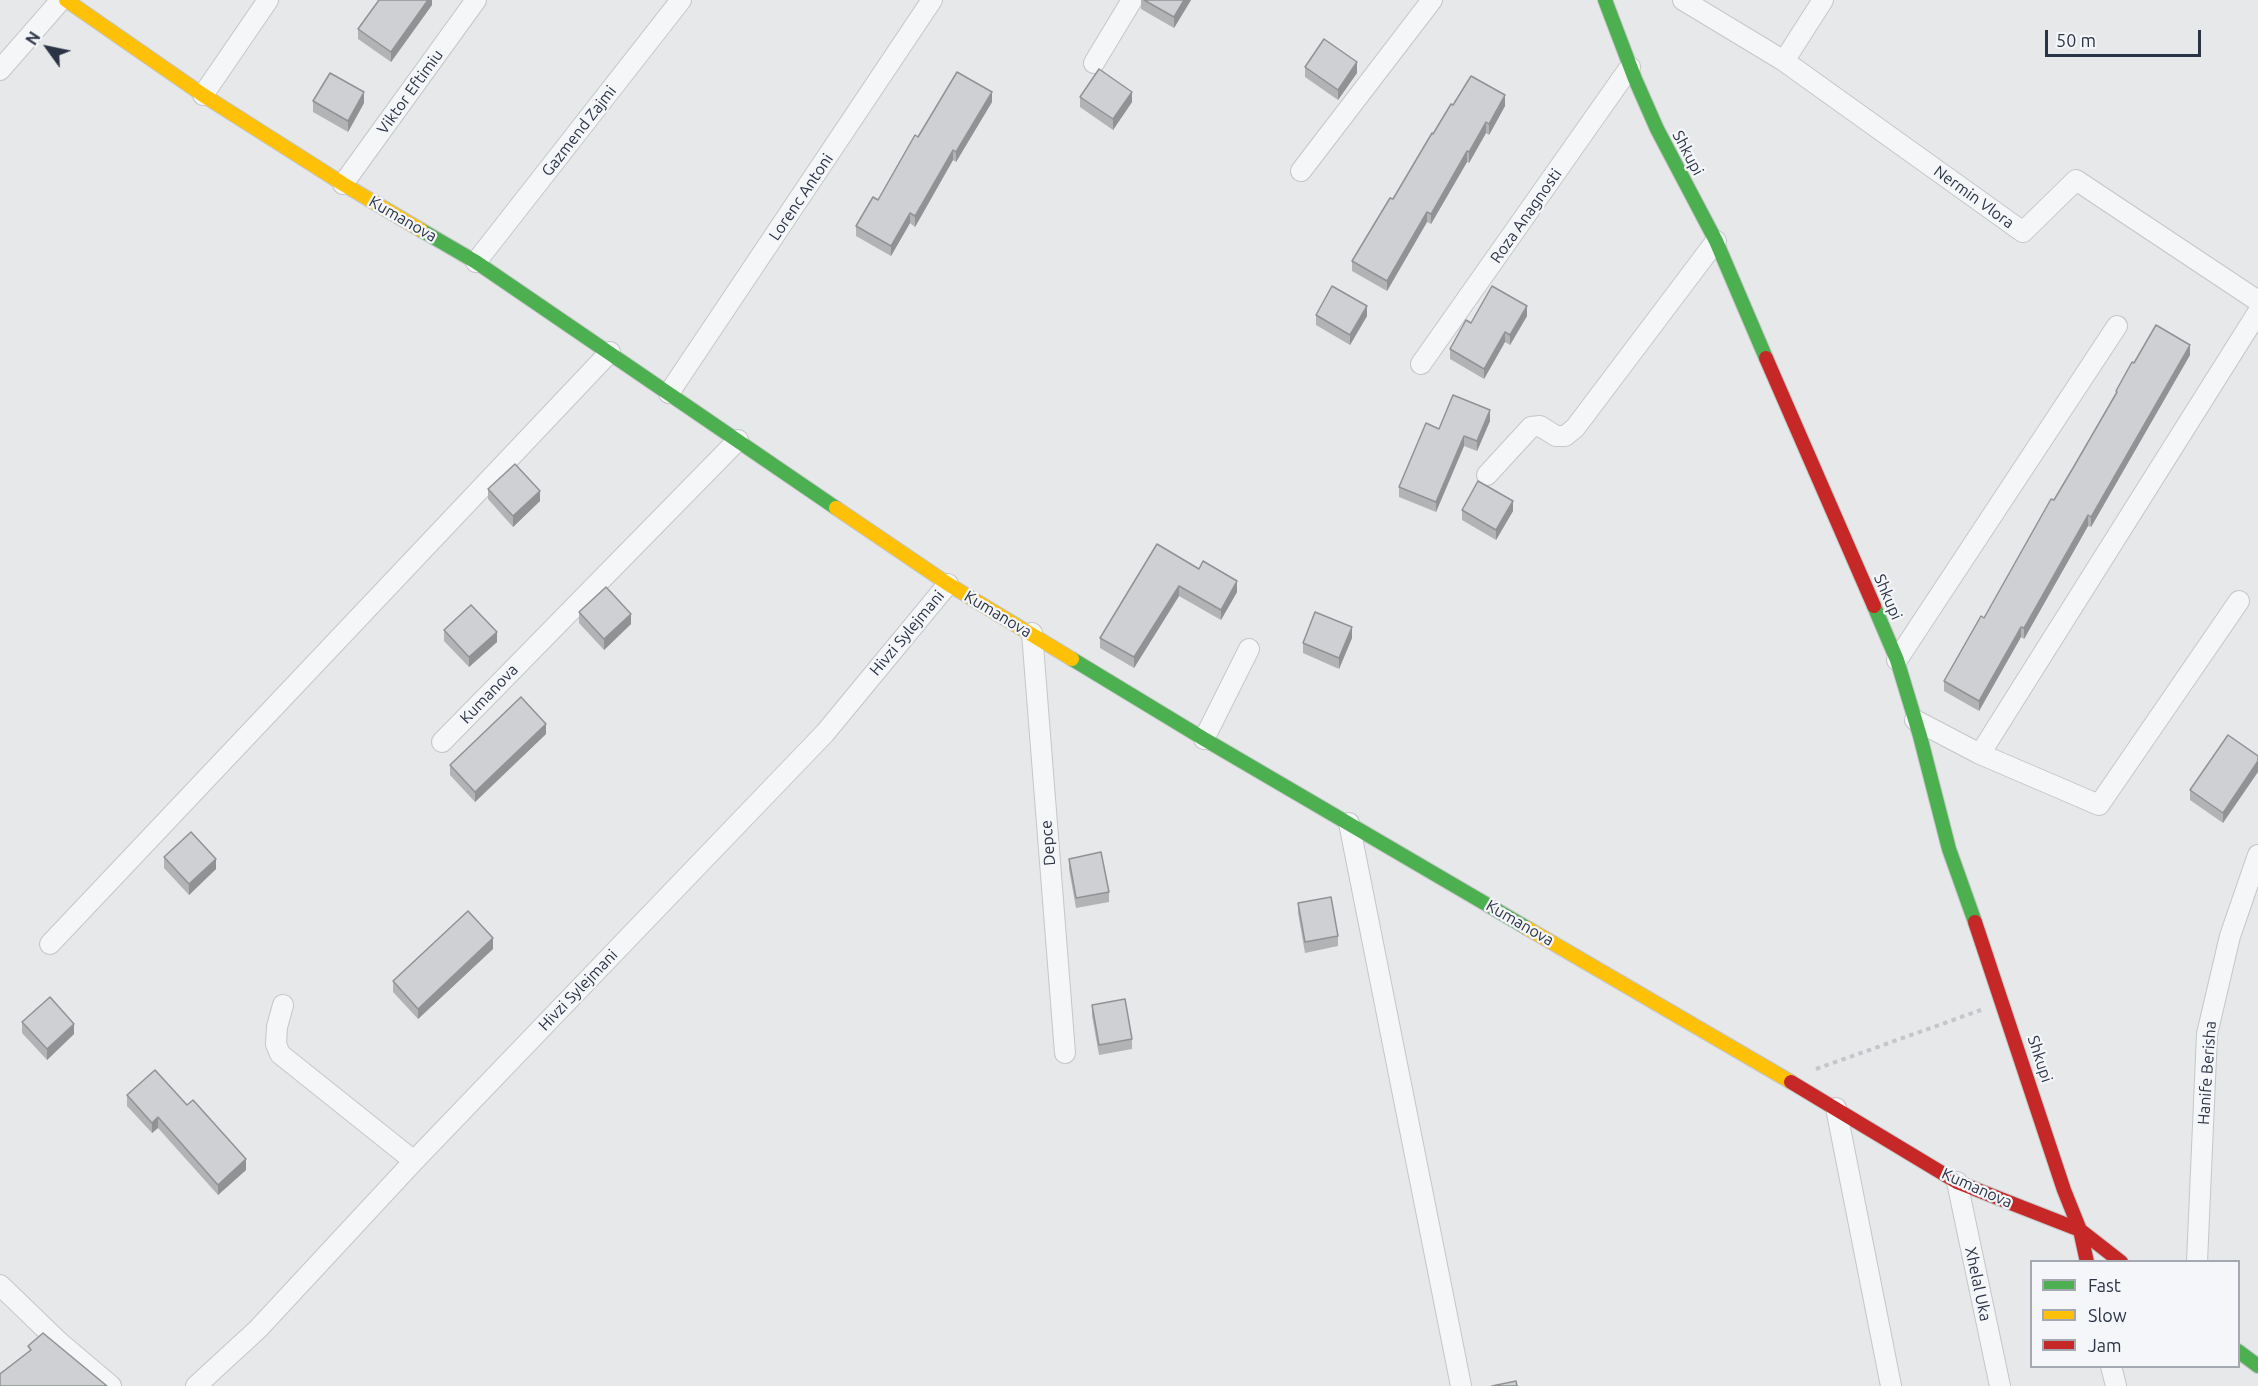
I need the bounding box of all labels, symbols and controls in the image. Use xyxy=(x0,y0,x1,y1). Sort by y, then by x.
north arrow xyxy=(18,18,78,78)
scale bar xyxy=(2048,18,2204,56)
text: N xyxy=(22,28,44,48)
text: 50 m xyxy=(2056,30,2096,50)
street label: Viktor Eftimiu xyxy=(373,46,447,138)
street label: Gazmend Zajmi xyxy=(538,82,620,180)
street label: Shkupi xyxy=(1668,127,1708,179)
street label: Lorenc Antoni xyxy=(765,150,837,244)
street label: Nermin Vlora xyxy=(1930,161,2018,233)
street label: Roza Anagnosti xyxy=(1486,165,1566,267)
street label: Kumanova xyxy=(366,192,440,246)
street label: Shkupi xyxy=(1870,571,1906,623)
street label: Hivzi Sylejmani xyxy=(866,586,948,680)
street label: Kumanova xyxy=(961,586,1035,642)
street label: Kumanova xyxy=(456,660,522,728)
street label: Depce xyxy=(1036,819,1060,867)
street label: Kumanova xyxy=(1483,896,1557,950)
street label: Hivzi Sylejmani xyxy=(534,945,622,1035)
street label: Hanife Berisha xyxy=(2194,1020,2220,1126)
street label: Shkupi xyxy=(2023,1033,2057,1085)
street label: Kumanova xyxy=(1939,1164,2015,1212)
street label: Xhelal Uka xyxy=(1961,1245,1995,1323)
legend xyxy=(2030,1260,2240,1368)
text: Fast xyxy=(2088,1275,2121,1295)
text: Slow xyxy=(2088,1305,2127,1325)
text: Jam xyxy=(2088,1335,2122,1355)

